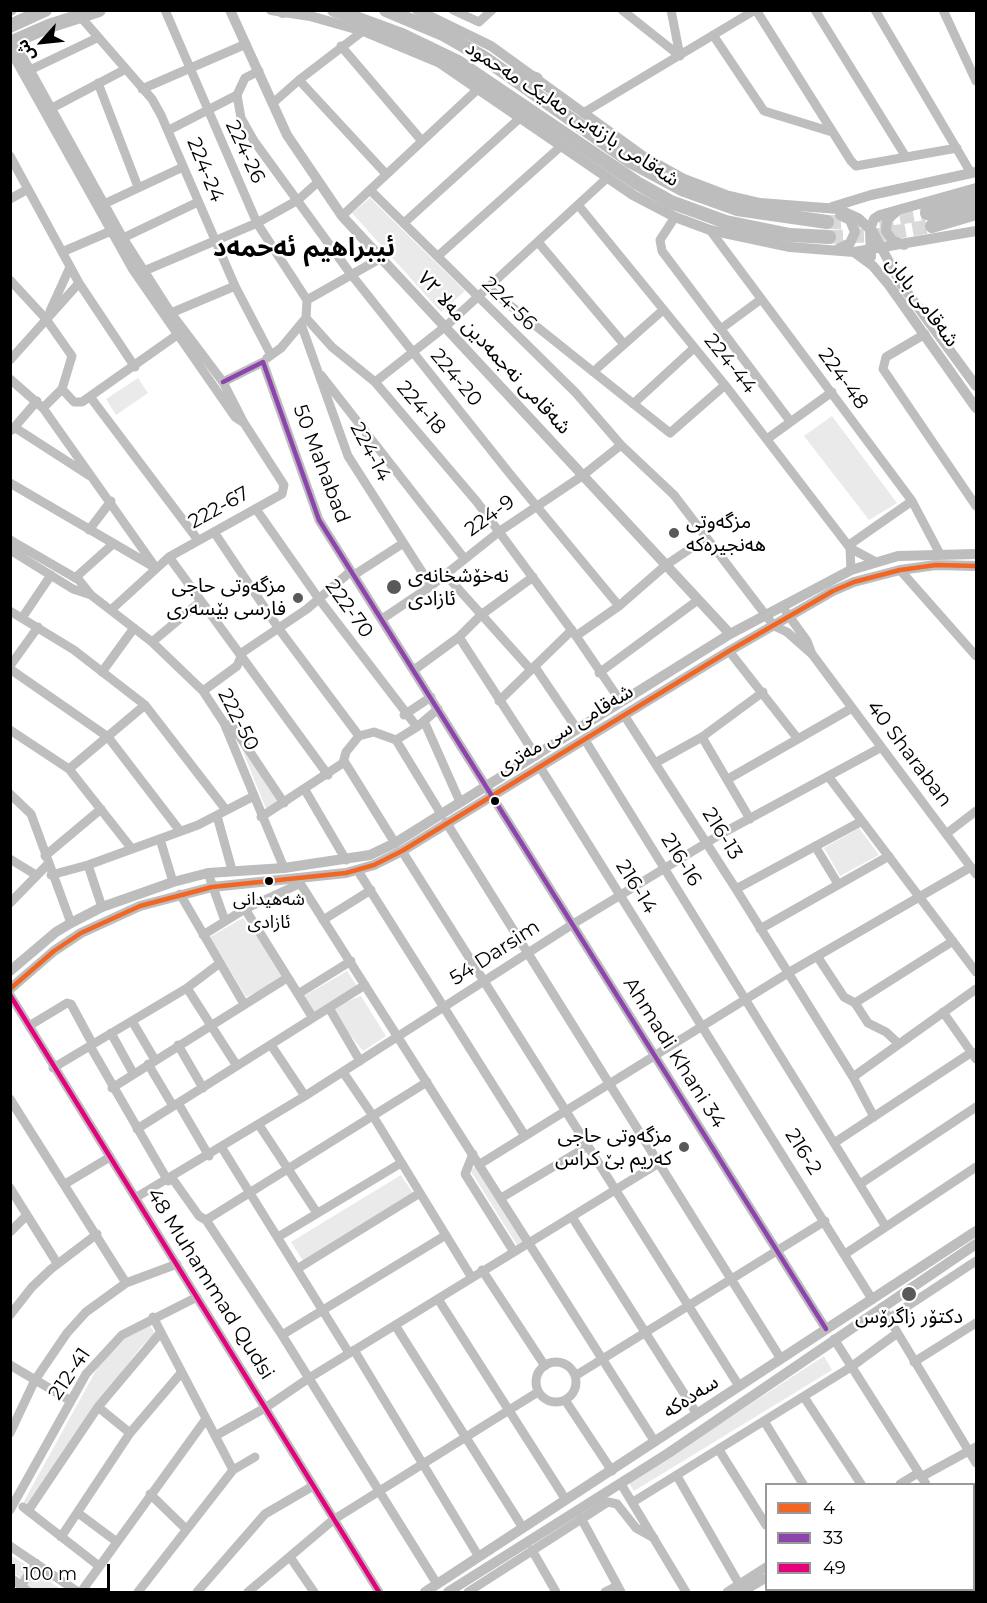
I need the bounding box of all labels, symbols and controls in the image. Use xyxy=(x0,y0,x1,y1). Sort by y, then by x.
north arrow xyxy=(12,12,72,72)
text: ش xyxy=(12,36,39,64)
street label: شەقامی بازنەیی مەلیک مەحمود xyxy=(461,36,683,192)
street label: 224-26 xyxy=(220,117,270,187)
street label: 224-24 xyxy=(181,134,229,206)
district label: ئیبراهیم ئەحمەد xyxy=(213,232,395,264)
street label: شەقامی بابان xyxy=(880,252,964,352)
street label: شەقامی نەجمەدین مەلا ٧٢ xyxy=(412,267,576,439)
street label: 224-56 xyxy=(477,272,541,336)
street label: 224-44 xyxy=(699,329,761,399)
street label: 224-20 xyxy=(425,344,487,412)
street label: 224-48 xyxy=(813,344,873,414)
street label: 224-18 xyxy=(391,376,451,440)
street label: 50 Mahabad xyxy=(287,401,355,527)
street label: 224-14 xyxy=(345,418,395,486)
street label: 222-67 xyxy=(185,482,253,534)
street label: 224-9 xyxy=(460,490,520,542)
place label: مزگەوتی ھەنجیرەکە xyxy=(686,510,766,557)
marker: مزگەوتی ھەنجیرەکە xyxy=(667,526,681,540)
place label: نەخۆشخانەی ئازادی xyxy=(408,564,509,611)
place label: مزگەوتی حاجی فارسی بێسەری xyxy=(167,574,286,621)
street label: 222-70 xyxy=(320,575,378,643)
marker: نەخۆشخانەی ئازادی xyxy=(385,578,403,596)
marker: مزگەوتی حاجی فارسی بێسەری xyxy=(291,591,305,605)
street label: شەقامی سی مەتری xyxy=(492,680,638,780)
street label: 222-50 xyxy=(212,685,264,755)
street label: 40 Sharaban xyxy=(861,696,957,812)
unlabelled marker xyxy=(489,795,501,807)
street label: 216-13 xyxy=(697,804,747,864)
street label: 216-16 xyxy=(656,829,706,891)
street label: 216-14 xyxy=(610,856,662,918)
marker: شەهیدانی ئازادی xyxy=(263,875,275,887)
place label: شەهیدانی ئازادی xyxy=(233,889,305,932)
street label: 54 Darsim xyxy=(446,915,544,991)
street label: Ahmadi Khani 34 xyxy=(618,973,730,1133)
place label: مزگەوتی حاجی کەریم بێ کراس xyxy=(555,1124,672,1171)
street label: 216-2 xyxy=(780,1125,826,1179)
marker: مزگەوتی حاجی کەریم بێ کراس xyxy=(677,1140,691,1154)
street label: 48 Muhammad Qudsi xyxy=(141,1184,279,1384)
marker: دکتۆر زاگرۆس xyxy=(900,1285,918,1303)
place label: دکتۆر زاگرۆس xyxy=(855,1305,963,1329)
street label: 212-41 xyxy=(44,1343,96,1405)
street label: سەدەکە xyxy=(659,1370,723,1424)
legend xyxy=(765,1483,975,1591)
text: 4 xyxy=(823,1497,835,1519)
text: 33 xyxy=(823,1527,843,1549)
scale bar xyxy=(15,1552,112,1590)
text: 49 xyxy=(823,1557,846,1579)
text: 100 m xyxy=(23,1563,77,1585)

